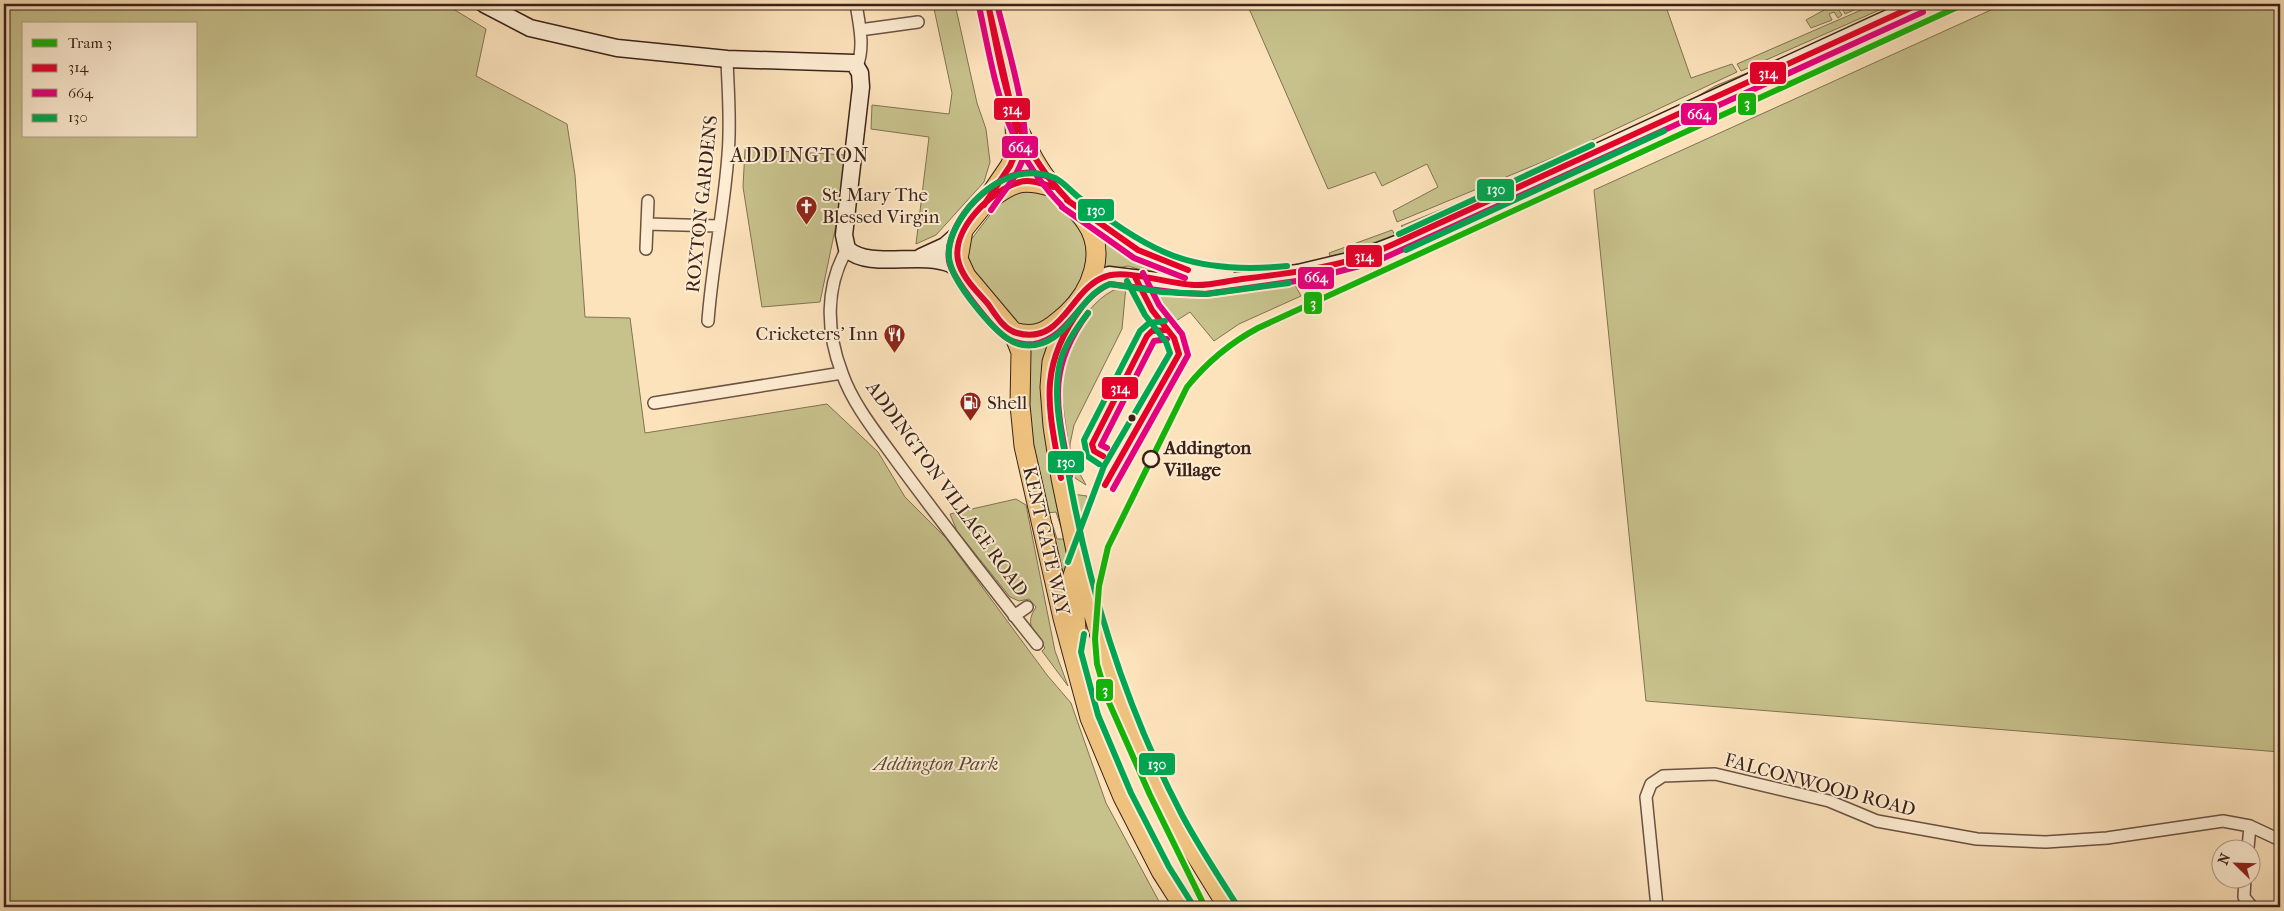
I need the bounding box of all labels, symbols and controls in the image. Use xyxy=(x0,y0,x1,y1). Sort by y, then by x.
legend xyxy=(22,22,198,138)
text: Tram 3 xyxy=(68,34,112,52)
text: 314 xyxy=(68,58,90,76)
line badge: 314 xyxy=(1749,61,1787,85)
text: 314 xyxy=(1758,65,1778,82)
text: 664 xyxy=(68,84,94,102)
line badge: 3 xyxy=(1737,92,1757,116)
text: 3 xyxy=(1744,95,1750,112)
line badge: 314 xyxy=(993,97,1031,121)
text: 314 xyxy=(1002,101,1022,118)
line badge: 664 xyxy=(1680,102,1718,126)
text: 664 xyxy=(1687,106,1711,123)
text: 130 xyxy=(68,108,88,126)
street label: ROXTON GARDENS xyxy=(682,114,722,294)
line badge: 664 xyxy=(1001,135,1039,159)
text: 664 xyxy=(1008,139,1032,156)
district label: ADDINGTON xyxy=(729,143,870,167)
line badge: 130 xyxy=(1476,178,1515,202)
text: 130 xyxy=(1487,181,1506,198)
place label: St. Mary The Blessed Virgin xyxy=(822,184,940,228)
church icon: St. Mary The Blessed Virgin xyxy=(794,194,818,225)
line badge: 130 xyxy=(1077,198,1115,222)
text: 130 xyxy=(1087,202,1106,219)
line badge: 314 xyxy=(1345,244,1383,268)
text: 314 xyxy=(1354,248,1374,265)
line badge: 664 xyxy=(1297,266,1335,290)
text: 664 xyxy=(1304,269,1328,286)
line badge: 3 xyxy=(1303,291,1323,315)
text: 3 xyxy=(1310,295,1316,312)
restaurant icon: Cricketers' Inn xyxy=(882,322,906,353)
place label: Cricketers' Inn xyxy=(756,323,878,345)
street label: ADDINGTON VILLAGE ROAD xyxy=(861,376,1033,601)
line badge: 314 xyxy=(1101,376,1139,400)
text: 314 xyxy=(1110,380,1130,397)
fuel station icon: Shell xyxy=(959,391,983,422)
place label: Shell xyxy=(987,392,1027,414)
unlabelled marker xyxy=(1127,413,1137,423)
place label: Addington Village xyxy=(1163,437,1252,481)
line badge: 130 xyxy=(1047,450,1085,474)
marker: Addington Village xyxy=(1142,450,1160,468)
text: 130 xyxy=(1057,454,1076,471)
street label: KENT GATE WAY xyxy=(1018,464,1074,619)
line badge: 3 xyxy=(1095,678,1114,702)
text: 3 xyxy=(1102,682,1108,699)
street label: FALCONWOOD ROAD xyxy=(1722,749,1918,821)
line badge: 130 xyxy=(1138,752,1176,776)
park label: Addington Park xyxy=(872,753,998,775)
text: 130 xyxy=(1148,756,1167,773)
north arrow xyxy=(2212,838,2262,888)
text: N xyxy=(2215,851,2235,867)

